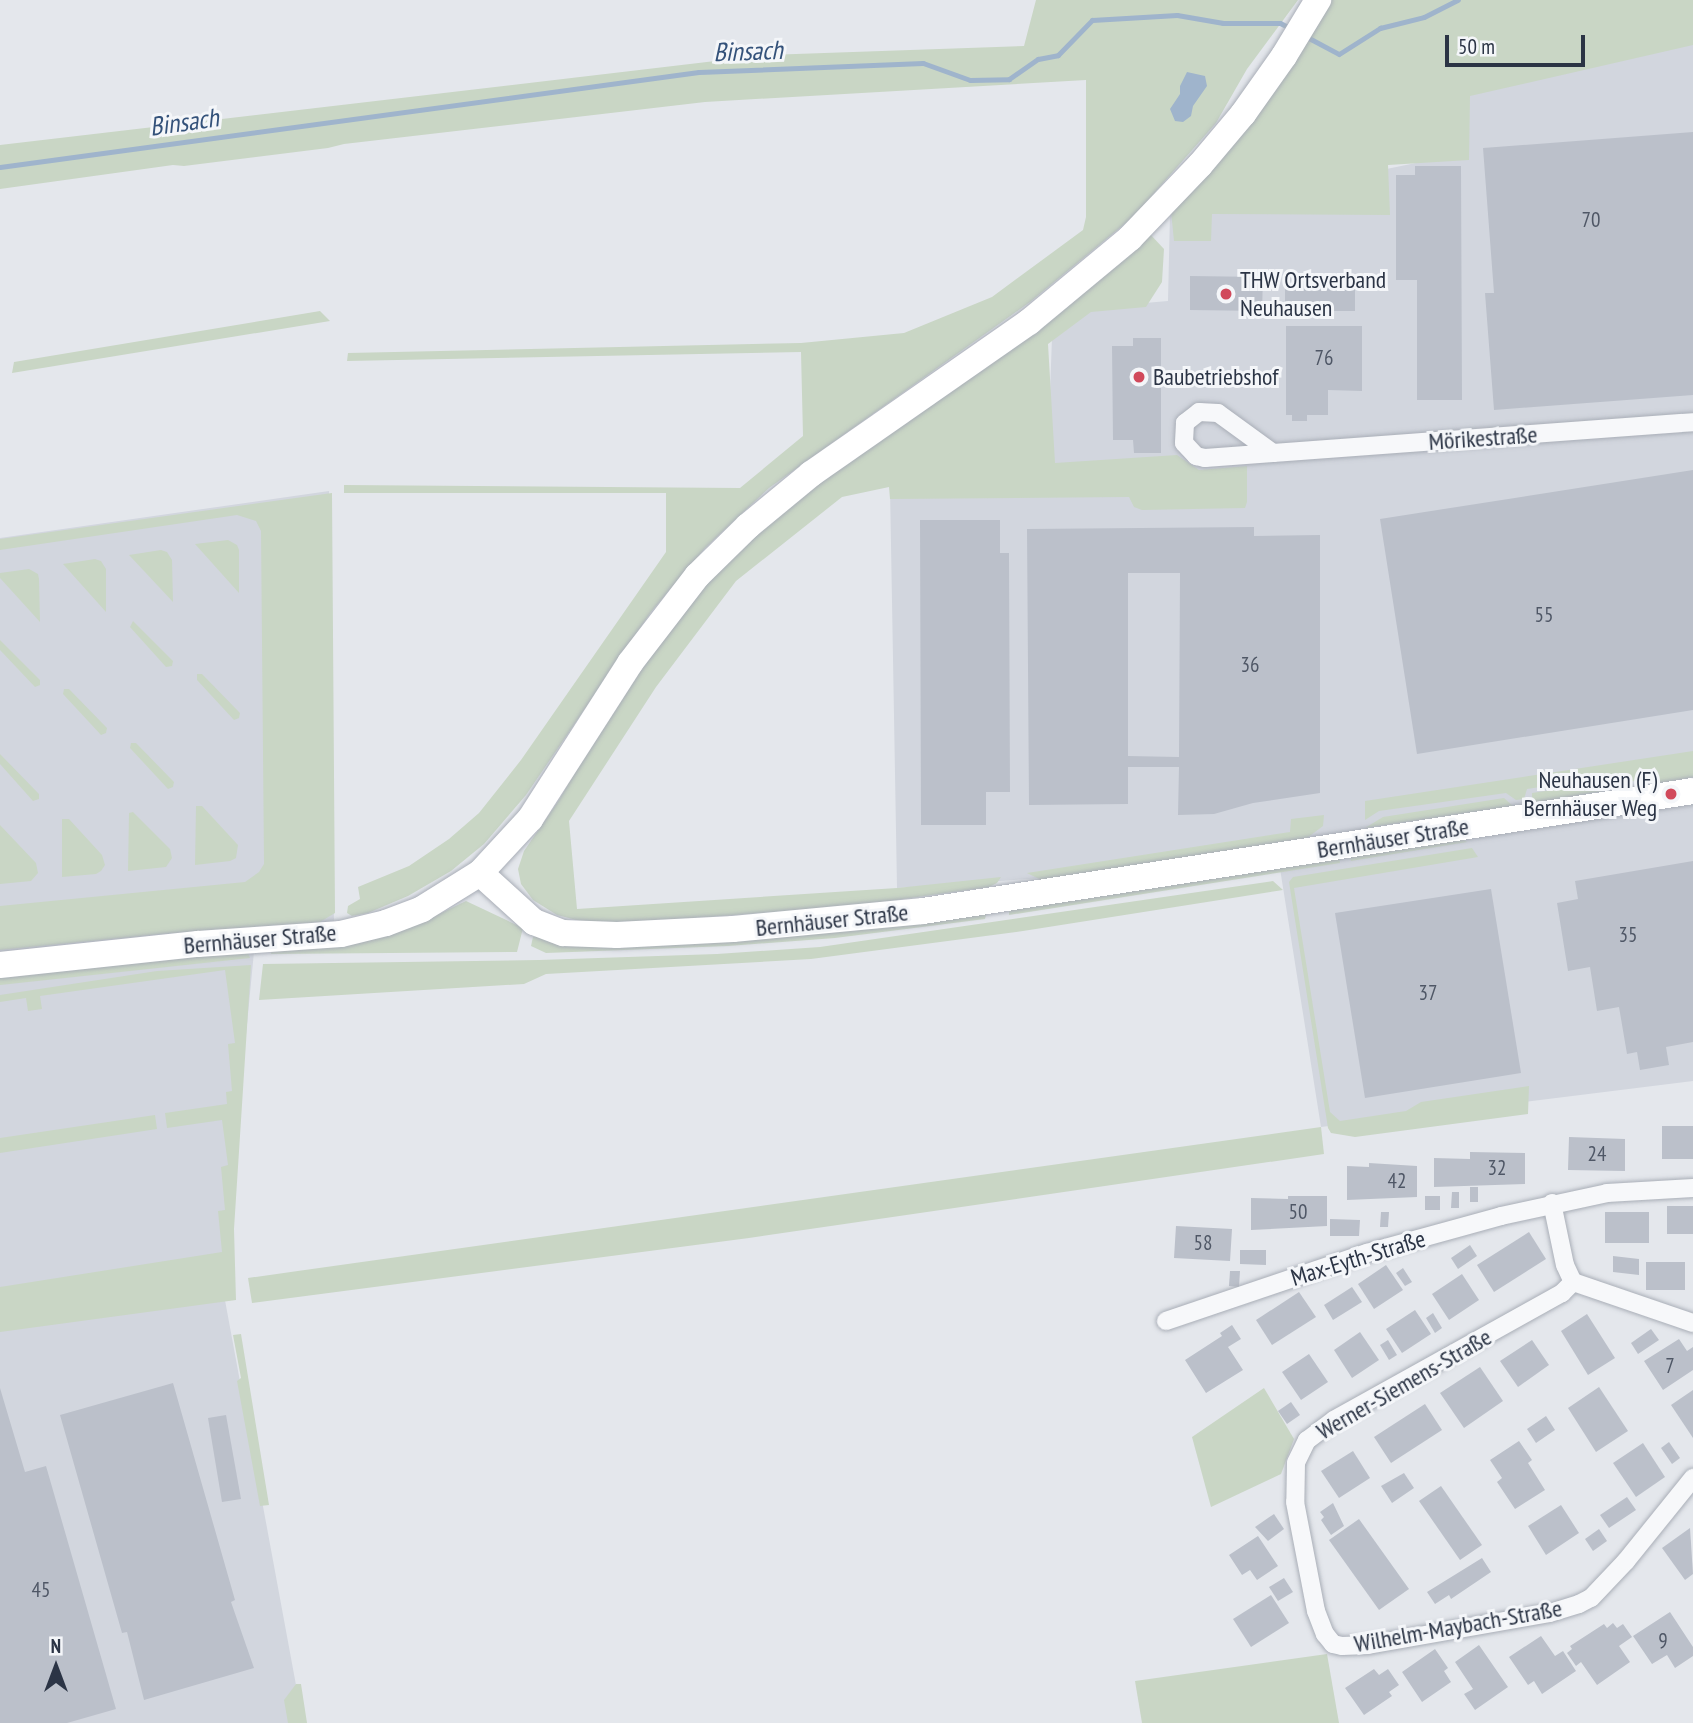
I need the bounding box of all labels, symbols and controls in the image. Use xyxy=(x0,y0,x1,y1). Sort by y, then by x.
scale bar xyxy=(1448,21,1588,65)
text: 50 m xyxy=(1458,33,1495,60)
water label: Binsach xyxy=(713,34,783,68)
water label: Binsach xyxy=(148,102,220,142)
house number: 70 xyxy=(1582,207,1600,233)
place label: THW Ortsverband Neuhausen xyxy=(1240,266,1387,322)
marker: THW Ortsverband Neuhausen xyxy=(1218,286,1234,302)
house number: 76 xyxy=(1315,345,1333,371)
place label: Baubetriebshof xyxy=(1153,363,1278,391)
marker: Baubetriebshof xyxy=(1131,369,1147,385)
street label: Mörikestraße xyxy=(1428,420,1538,456)
house number: 55 xyxy=(1535,602,1553,628)
house number: 36 xyxy=(1241,652,1259,678)
place label: Neuhausen (F) Bernhäuser Weg xyxy=(1523,766,1657,822)
marker: Neuhausen (F) Bernhäuser Weg xyxy=(1663,786,1679,802)
street label: Bernhäuser Straße xyxy=(1315,812,1471,864)
street label: Bernhäuser Straße xyxy=(754,898,910,942)
street label: Bernhäuser Straße xyxy=(182,918,338,960)
house number: 35 xyxy=(1619,922,1637,948)
house number: 37 xyxy=(1419,980,1437,1006)
house number: 24 xyxy=(1588,1141,1606,1167)
house number: 32 xyxy=(1488,1155,1506,1181)
house number: 42 xyxy=(1388,1168,1406,1194)
house number: 50 xyxy=(1289,1199,1307,1225)
street label: Max-Eyth-Straße xyxy=(1287,1224,1429,1292)
house number: 58 xyxy=(1194,1230,1212,1256)
street label: Werner-Siemens-Straße xyxy=(1312,1322,1496,1446)
house number: 7 xyxy=(1665,1353,1675,1379)
house number: 45 xyxy=(32,1577,50,1603)
street label: Wilhelm-Maybach-Straße xyxy=(1352,1594,1564,1658)
house number: 9 xyxy=(1658,1628,1668,1654)
north arrow xyxy=(21,1632,91,1702)
text: N xyxy=(51,1634,61,1658)

